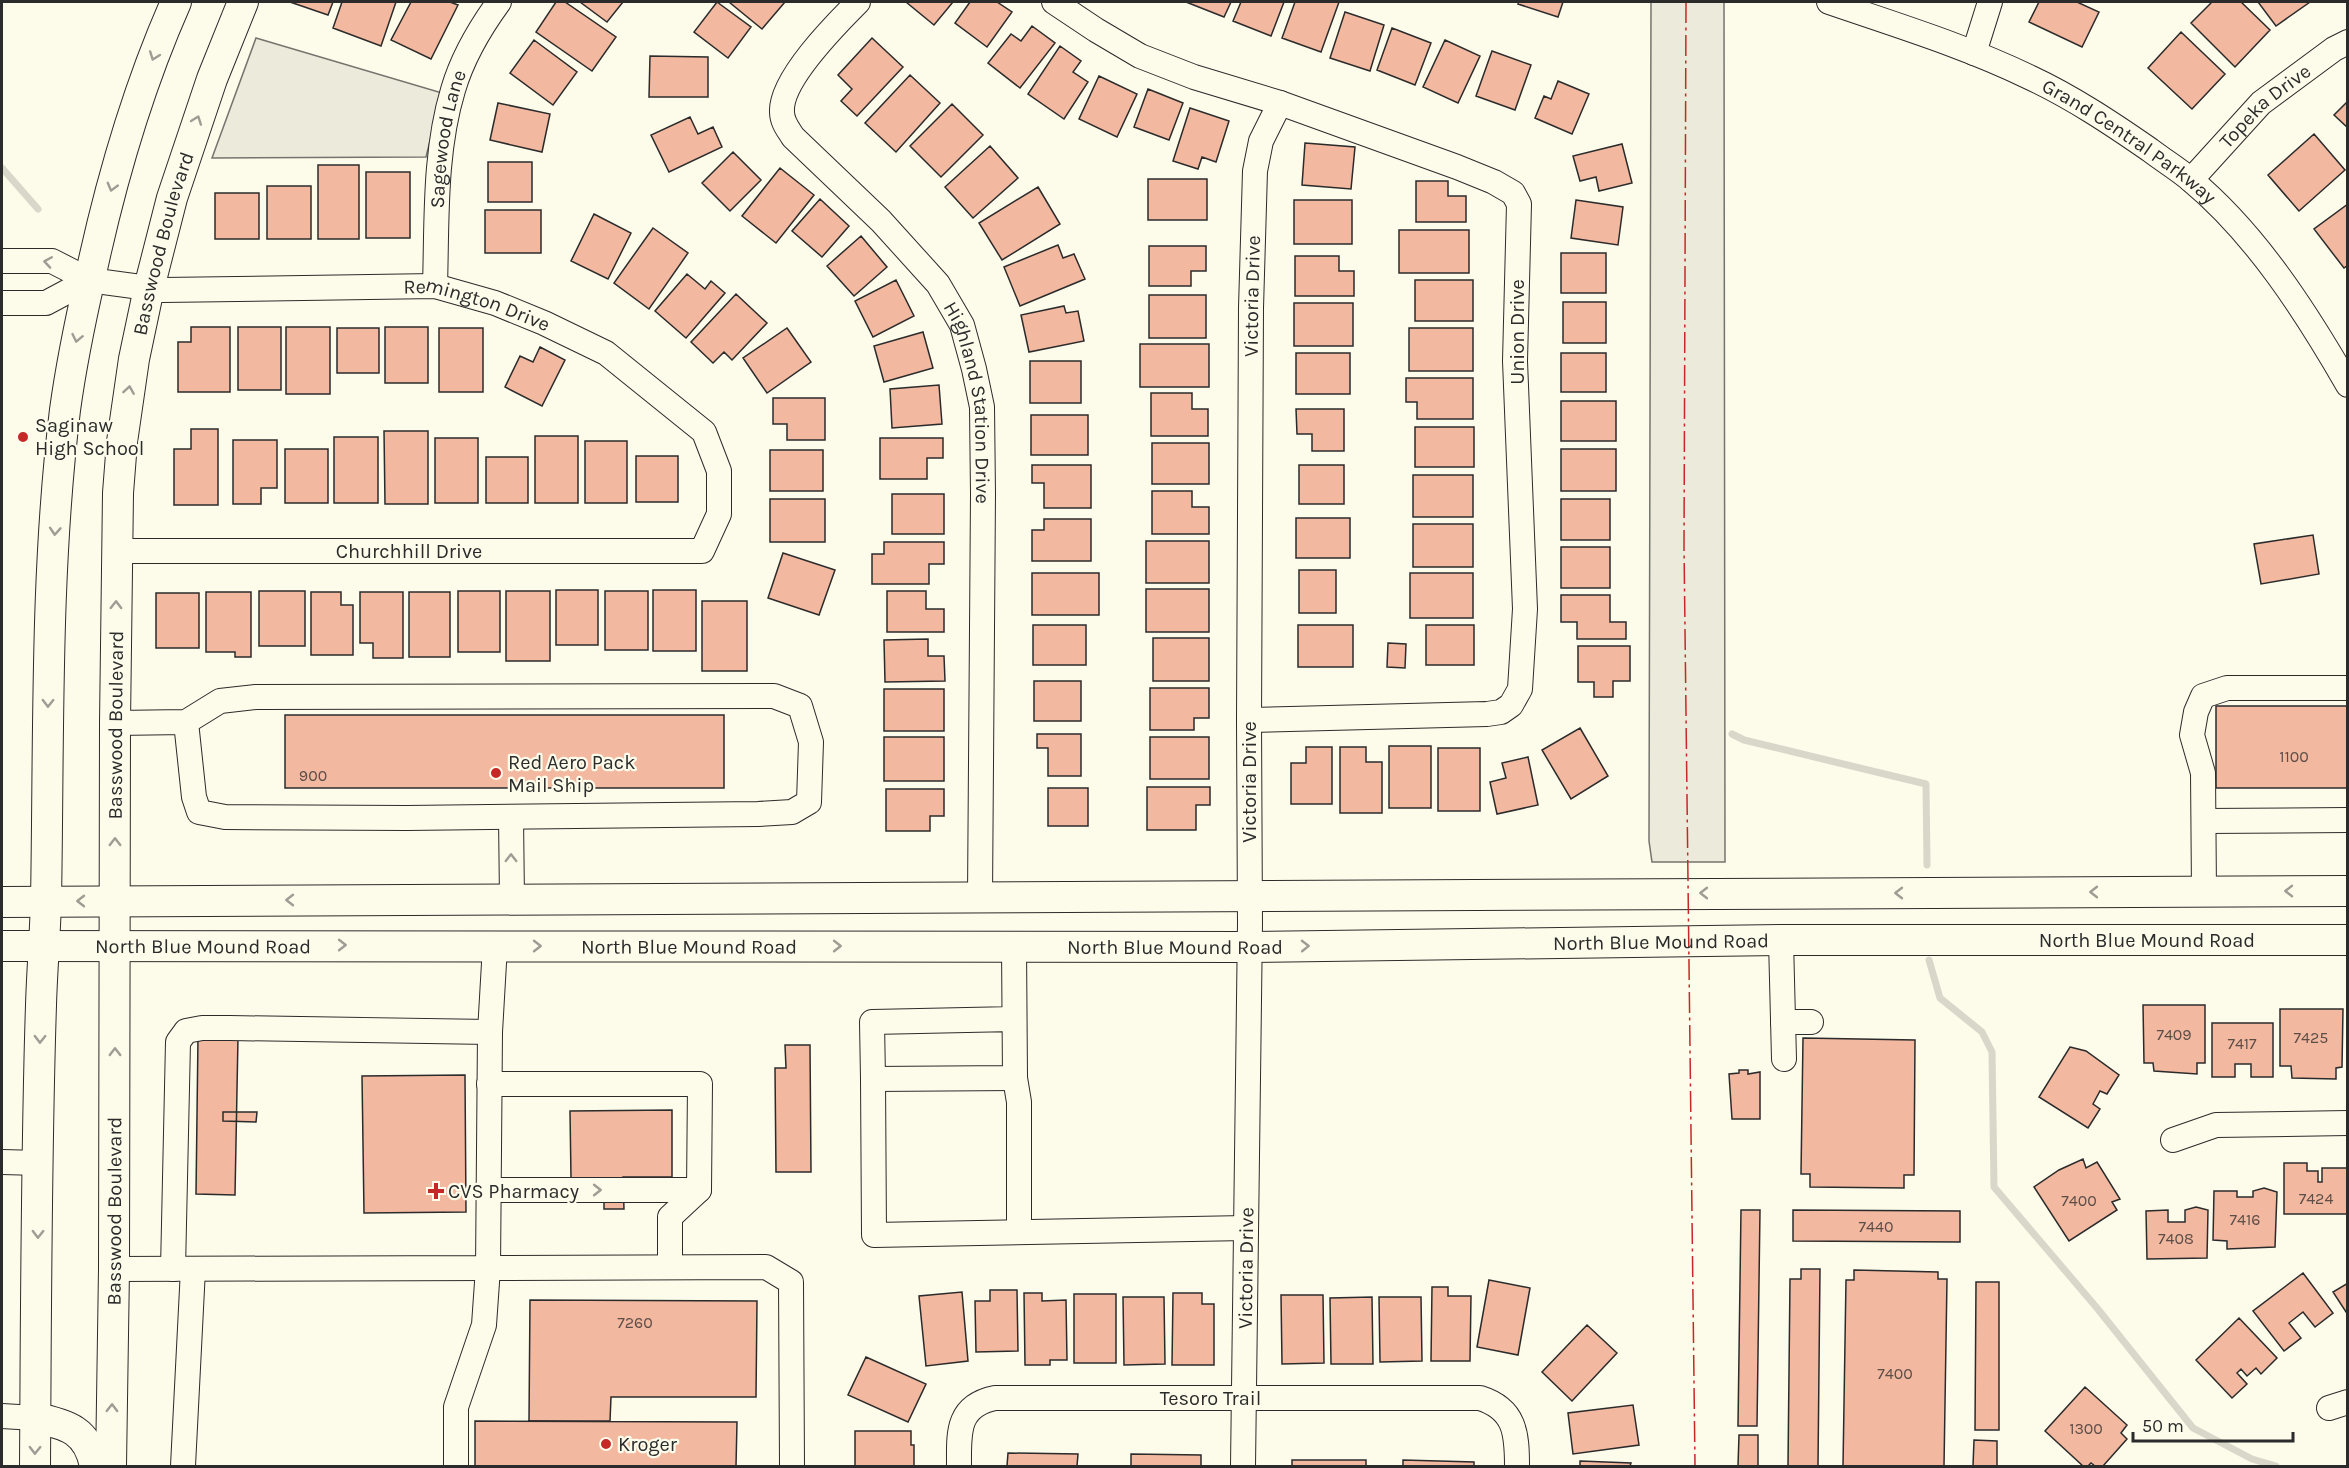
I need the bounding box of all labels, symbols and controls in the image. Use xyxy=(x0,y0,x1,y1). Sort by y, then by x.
one-way arrow xyxy=(149,50,162,61)
street label: Topeka Drive xyxy=(2215,59,2315,153)
street label: Sagewood Lane xyxy=(426,67,471,209)
street label: Grand Central Parkway xyxy=(2038,74,2221,209)
one-way arrow xyxy=(189,115,202,125)
street label: Basswood Boulevard xyxy=(128,149,199,338)
one-way arrow xyxy=(107,182,120,192)
street label: Victoria Drive xyxy=(1240,235,1265,357)
one-way arrow xyxy=(43,257,52,269)
street label: Remington Drive xyxy=(403,273,554,336)
street label: Union Drive xyxy=(1506,279,1529,385)
street label: Highland Station Drive xyxy=(939,297,994,504)
one-way arrow xyxy=(71,332,84,342)
one-way arrow xyxy=(122,385,135,395)
place label: Saginaw High School xyxy=(35,414,144,460)
marker: Saginaw High School xyxy=(16,430,30,444)
one-way arrow xyxy=(49,527,62,536)
street label: Churchhill Drive xyxy=(336,540,482,563)
one-way arrow xyxy=(110,601,122,610)
street label: Basswood Boulevard xyxy=(104,630,128,820)
one-way arrow xyxy=(42,699,55,708)
street label: Victoria Drive xyxy=(1238,721,1261,843)
house number: 1100 xyxy=(2279,747,2309,766)
place label: Red Aero Pack Mail Ship xyxy=(508,751,635,797)
house number: 900 xyxy=(299,766,327,785)
marker: Red Aero Pack Mail Ship xyxy=(489,766,503,780)
one-way arrow xyxy=(109,838,121,847)
one-way arrow xyxy=(505,854,517,863)
one-way arrow xyxy=(2285,885,2294,897)
one-way arrow xyxy=(2090,886,2099,898)
one-way arrow xyxy=(1700,887,1709,899)
one-way arrow xyxy=(1895,887,1904,899)
one-way arrow xyxy=(285,894,294,906)
one-way arrow xyxy=(76,895,85,907)
street label: North Blue Mound Road xyxy=(1553,929,1769,955)
street label: North Blue Mound Road xyxy=(2039,929,2255,952)
street label: North Blue Mound Road xyxy=(95,935,311,958)
street label: North Blue Mound Road xyxy=(581,935,797,959)
street label: North Blue Mound Road xyxy=(1067,936,1283,959)
one-way arrow xyxy=(337,939,346,951)
one-way arrow xyxy=(532,940,541,952)
one-way arrow xyxy=(832,940,841,952)
one-way arrow xyxy=(1300,940,1309,952)
house number: 7409 xyxy=(2156,1025,2192,1044)
house number: 7425 xyxy=(2294,1028,2328,1047)
one-way arrow xyxy=(34,1034,47,1043)
house number: 7417 xyxy=(2227,1034,2257,1053)
one-way arrow xyxy=(108,1048,121,1057)
street label: Basswood Boulevard xyxy=(102,1116,126,1306)
place label: CVS Pharmacy xyxy=(448,1180,579,1203)
marker: CVS Pharmacy xyxy=(429,1184,443,1198)
one-way arrow xyxy=(592,1184,601,1196)
house number: 7424 xyxy=(2299,1189,2333,1208)
house number: 7400 xyxy=(2061,1191,2097,1210)
street label: Victoria Drive xyxy=(1234,1207,1258,1329)
house number: 7416 xyxy=(2230,1210,2260,1229)
house number: 7440 xyxy=(1859,1217,1893,1236)
one-way arrow xyxy=(32,1229,44,1238)
house number: 7408 xyxy=(2158,1229,2194,1248)
house number: 7260 xyxy=(617,1313,653,1332)
house number: 7400 xyxy=(1877,1364,1913,1383)
street label: Tesoro Trail xyxy=(1160,1387,1261,1410)
one-way arrow xyxy=(106,1404,118,1413)
scale bar xyxy=(2133,1405,2294,1443)
text: 50 m xyxy=(2142,1415,2184,1437)
house number: 1300 xyxy=(2069,1419,2103,1438)
place label: Kroger xyxy=(618,1433,678,1456)
marker: Kroger xyxy=(599,1437,613,1451)
one-way arrow xyxy=(29,1445,41,1454)

